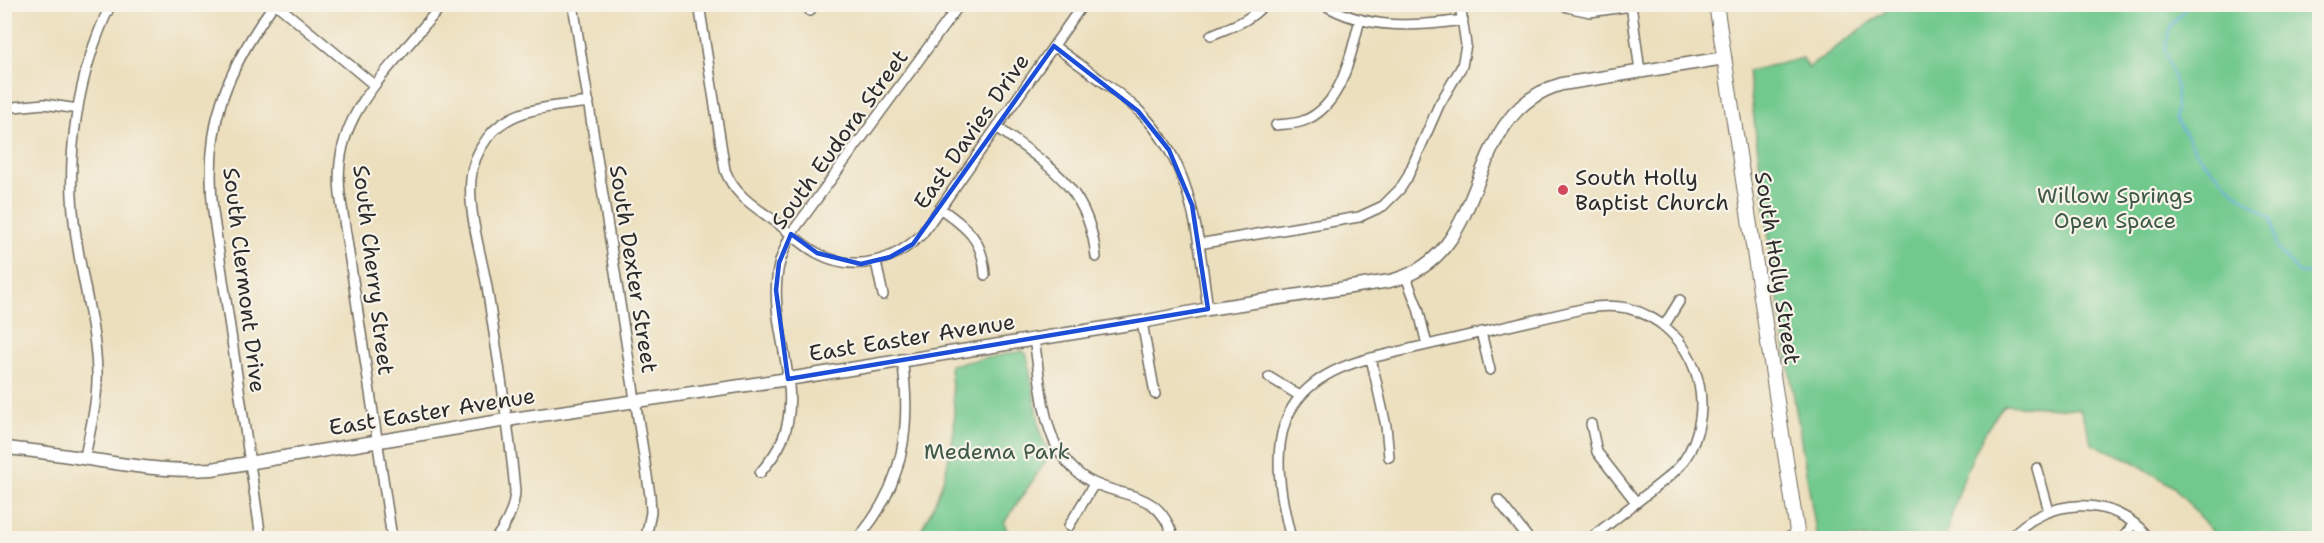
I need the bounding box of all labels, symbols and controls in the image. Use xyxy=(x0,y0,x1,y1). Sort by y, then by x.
street label: South Eudora Street xyxy=(764,44,914,235)
street label: East Davies Drive xyxy=(907,48,1036,215)
street label: South Cherry Street xyxy=(346,163,401,377)
street label: South Dexter Street xyxy=(603,163,664,375)
place label: South Holly Baptist Church xyxy=(1575,163,1729,217)
street label: South Clermont Drive xyxy=(216,166,273,394)
street label: South Holly Street xyxy=(1748,169,1807,367)
park label: Willow Springs Open Space xyxy=(2037,181,2193,235)
marker: South Holly Baptist Church xyxy=(1556,183,1570,197)
street label: East Easter Avenue xyxy=(807,307,1017,368)
street label: East Easter Avenue xyxy=(327,381,537,442)
park label: Medema Park xyxy=(924,437,1070,466)

